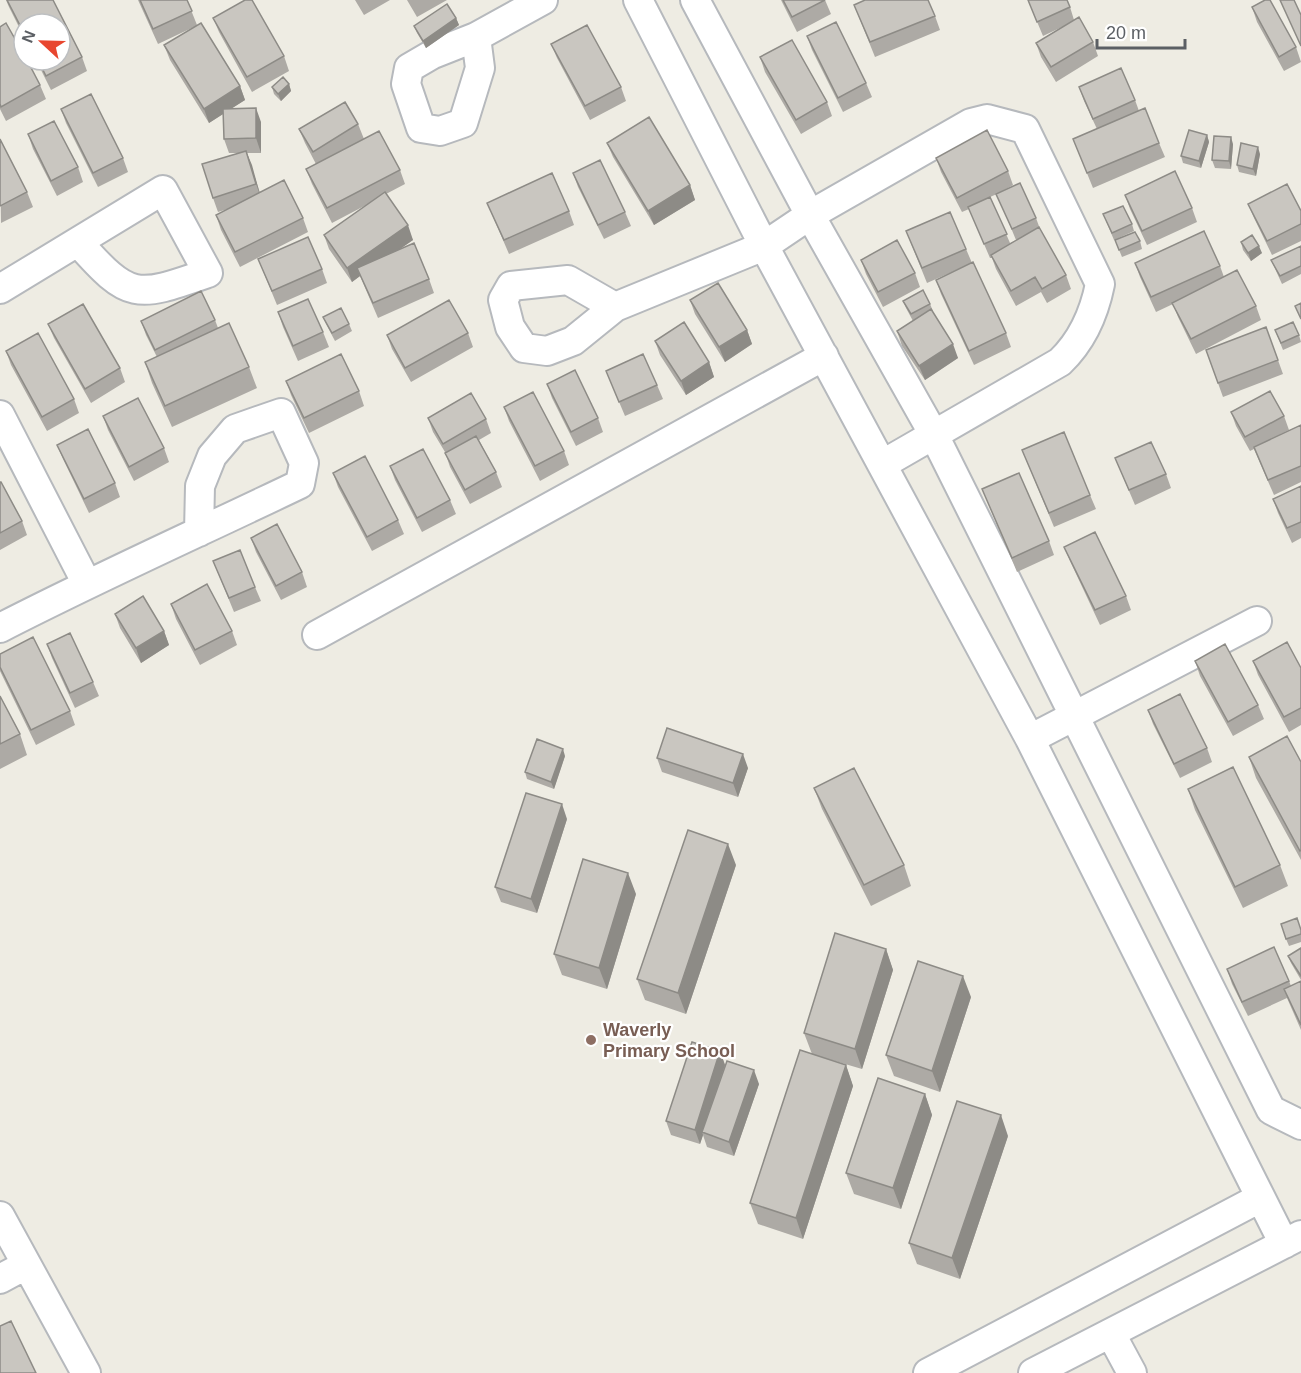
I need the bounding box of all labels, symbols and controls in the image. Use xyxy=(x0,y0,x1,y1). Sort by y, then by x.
north arrow xyxy=(12,12,72,72)
scale bar xyxy=(1097,12,1186,50)
text: 20 m xyxy=(1106,23,1146,43)
text: N xyxy=(19,28,39,45)
place label: Waverly Primary School xyxy=(603,1020,735,1061)
marker: Waverly Primary School xyxy=(584,1033,598,1047)

